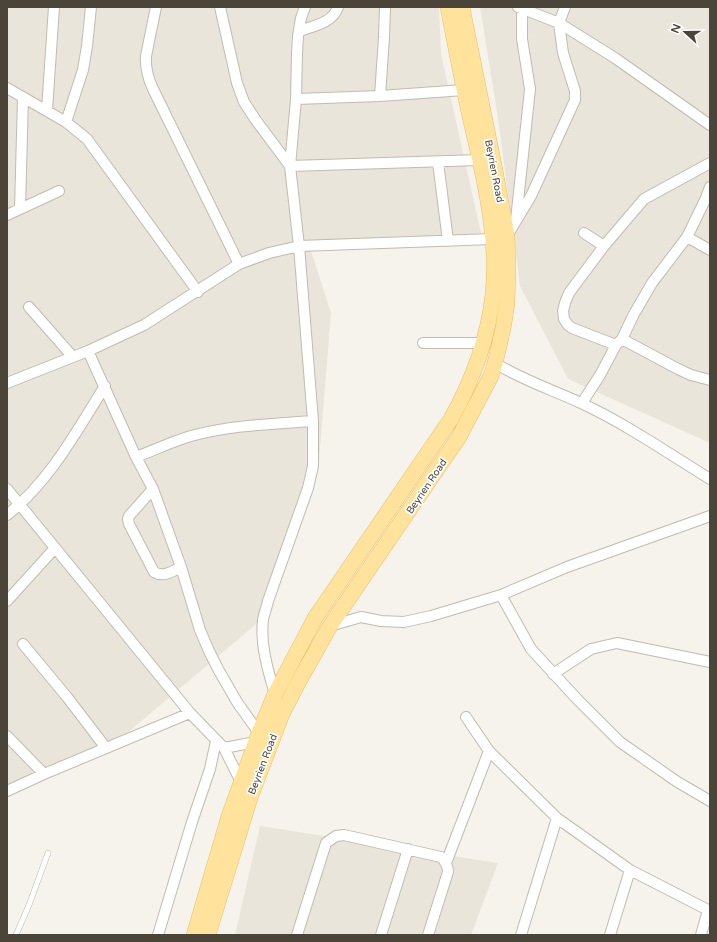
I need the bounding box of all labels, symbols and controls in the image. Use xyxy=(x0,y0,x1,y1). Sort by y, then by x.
north arrow xyxy=(665,12,705,52)
text: N xyxy=(668,22,684,35)
street label: Beyrien Road xyxy=(482,139,506,204)
street label: Beyrien Road xyxy=(404,457,450,516)
street label: Beyrien Road xyxy=(246,732,280,796)

